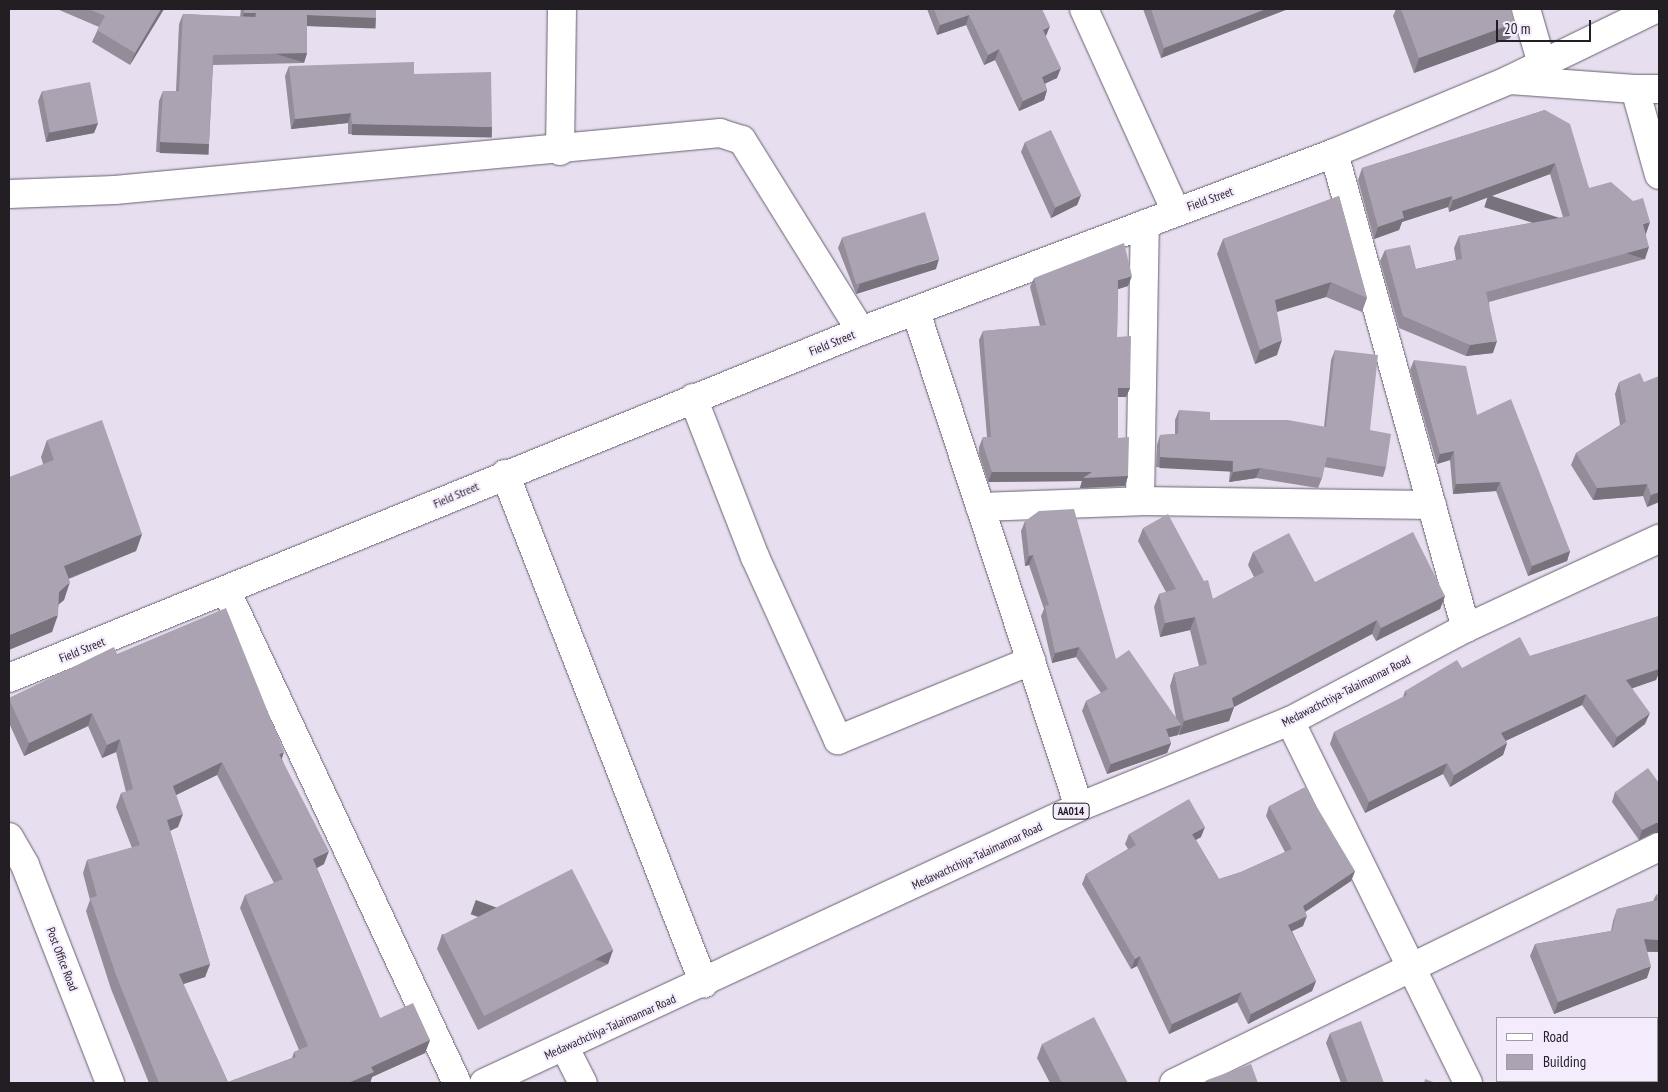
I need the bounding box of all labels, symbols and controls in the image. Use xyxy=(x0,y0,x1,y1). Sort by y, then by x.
scale bar xyxy=(1498,10,1593,42)
text: 20 m xyxy=(1504,19,1530,38)
street label: Field Street xyxy=(1185,184,1235,214)
street label: Field Street xyxy=(807,327,857,359)
street label: Field Street xyxy=(431,479,481,511)
street label: Field Street xyxy=(57,634,107,666)
street label: Medawachchiya-Talaimannar Road xyxy=(1279,652,1413,730)
road number: AA014 xyxy=(1052,802,1090,819)
street label: Medawachchiya-Talaimannar Road xyxy=(909,819,1045,893)
street label: Post Office Road xyxy=(43,925,81,993)
street label: Medawachchiya-Talaimannar Road xyxy=(542,991,678,1063)
legend xyxy=(1496,1017,1658,1082)
text: Road xyxy=(1543,1027,1569,1046)
text: Building xyxy=(1543,1052,1586,1071)

